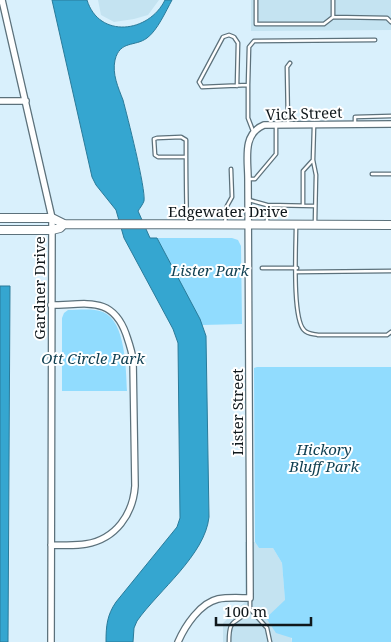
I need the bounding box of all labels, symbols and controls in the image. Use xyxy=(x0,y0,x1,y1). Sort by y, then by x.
street label: Vick Street xyxy=(265,102,343,124)
street label: Edgewater Drive xyxy=(168,201,288,221)
street label: Gardner Drive xyxy=(29,236,49,340)
park label: Lister Park xyxy=(170,260,250,280)
park label: Ott Circle Park xyxy=(41,348,145,368)
street label: Lister Street xyxy=(227,368,247,456)
park label: Hickory Bluff Park xyxy=(288,439,359,476)
scale bar xyxy=(216,594,311,626)
text: 100 m xyxy=(224,601,267,621)

